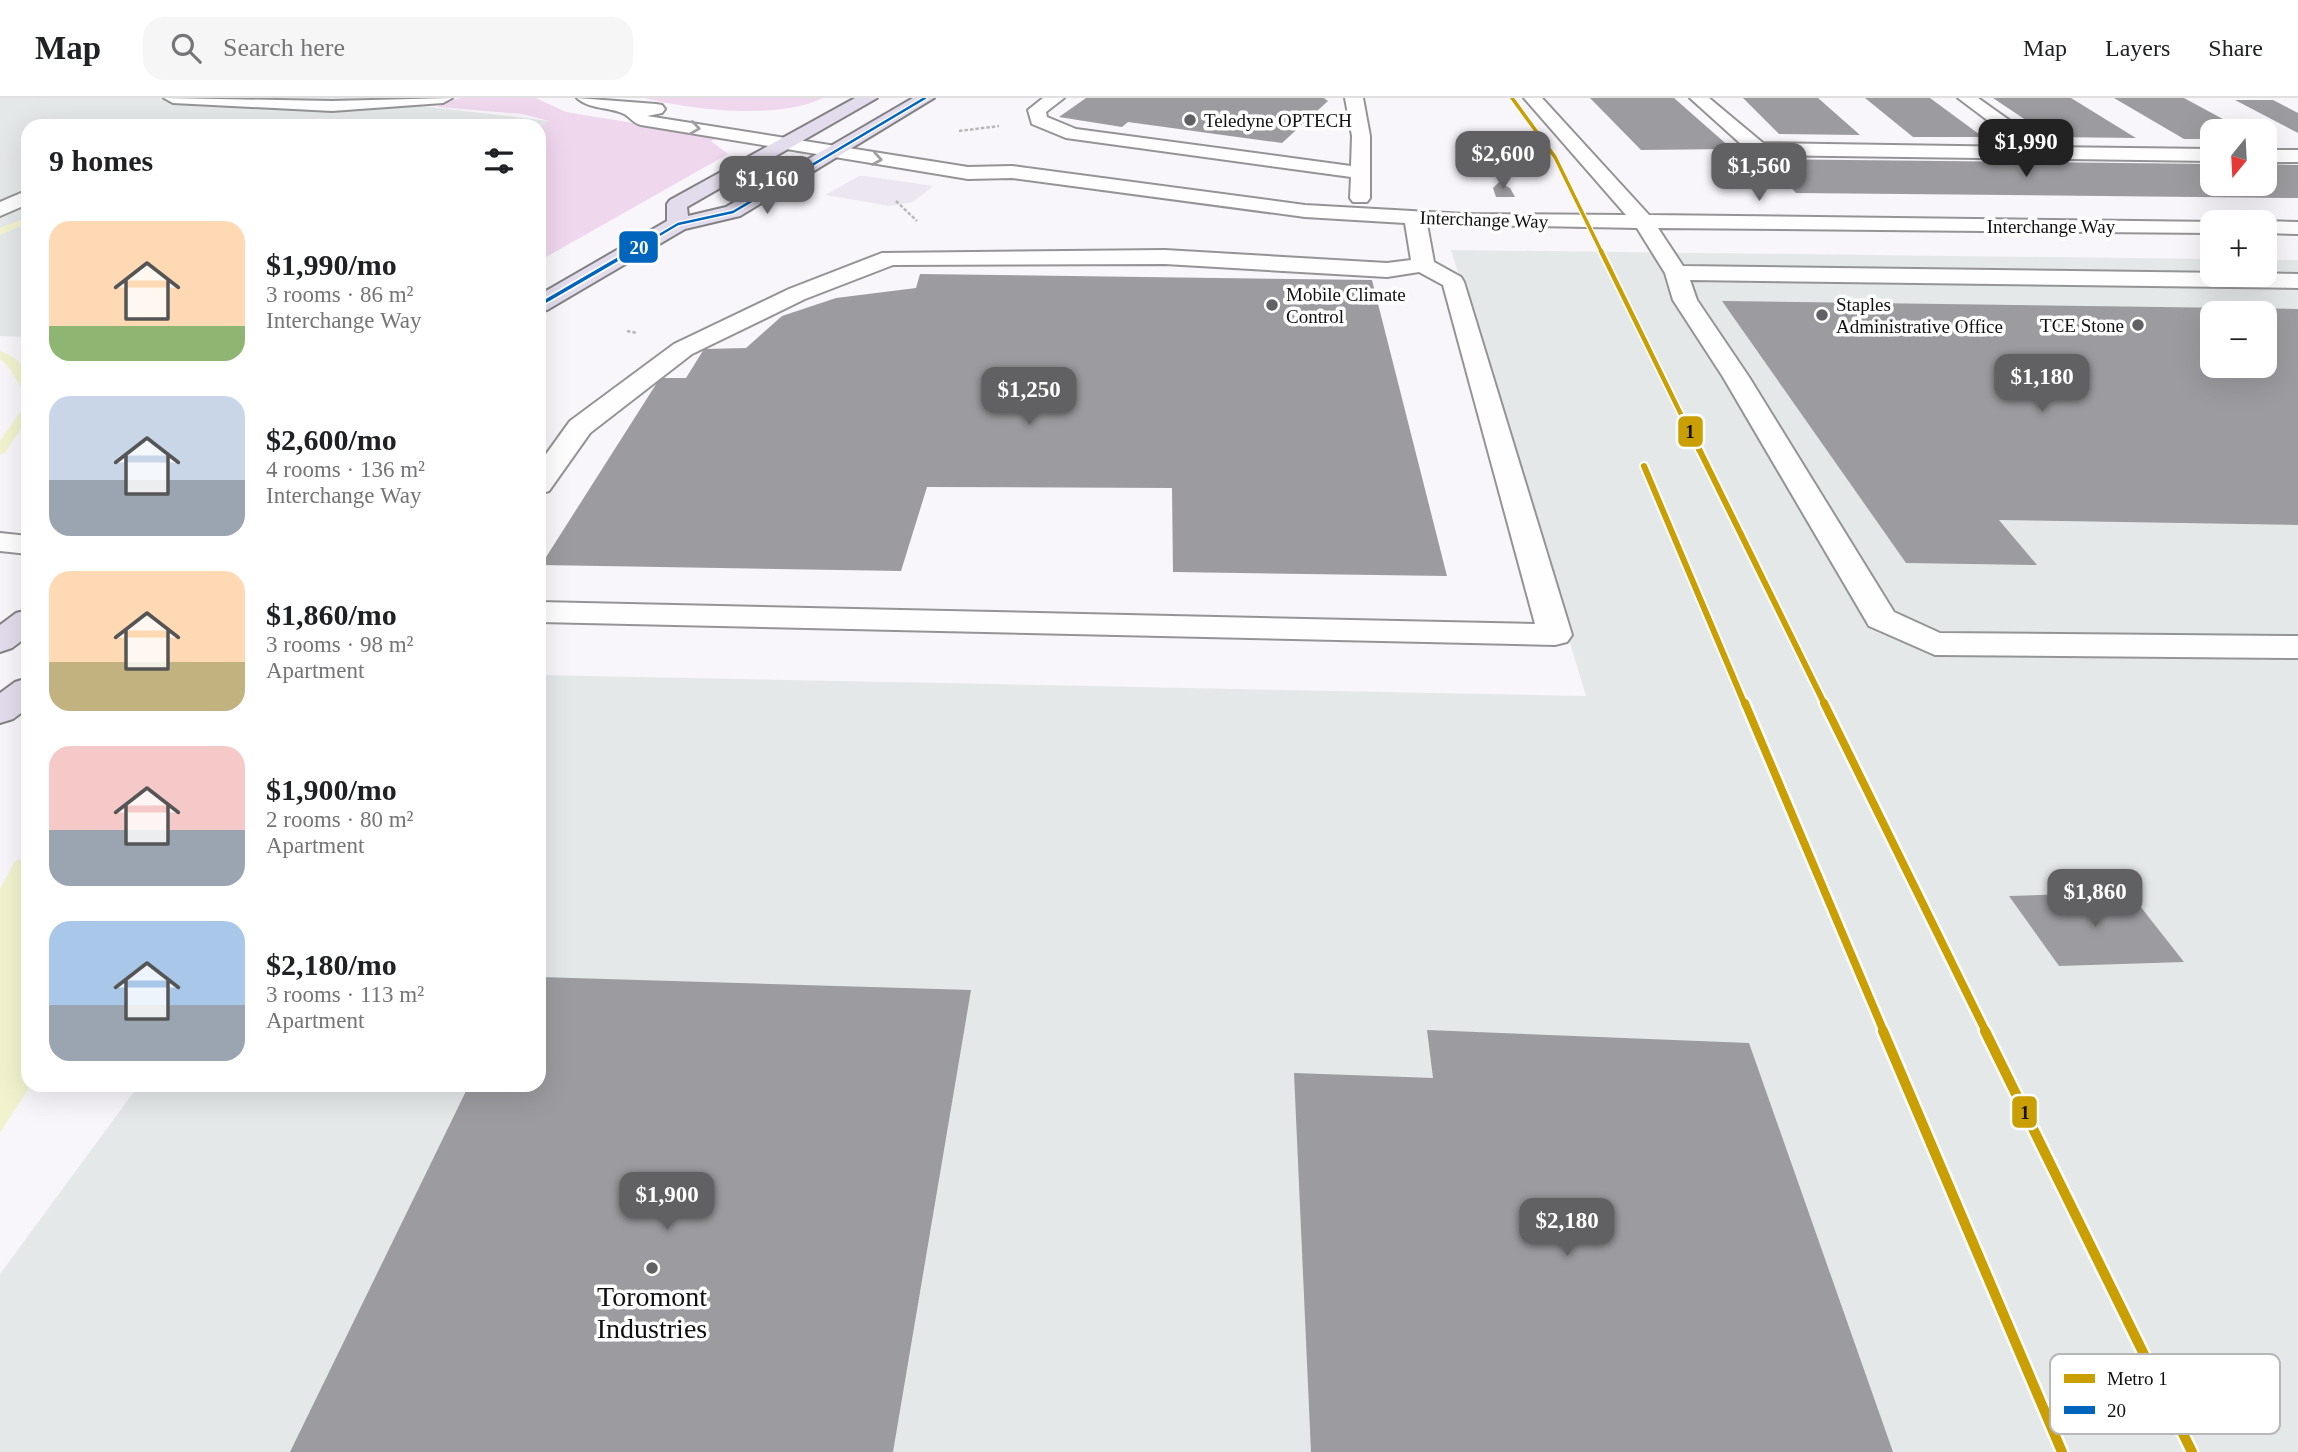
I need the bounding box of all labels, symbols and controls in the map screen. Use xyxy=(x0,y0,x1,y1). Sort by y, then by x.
search box xyxy=(143,17,633,80)
icon: search xyxy=(167,29,205,67)
text: Map xyxy=(35,30,101,66)
text: Search here xyxy=(223,33,345,62)
text: Map xyxy=(2023,35,2067,61)
text: Layers xyxy=(2105,35,2170,61)
text: Share xyxy=(2208,35,2263,61)
place label: Teledyne OPTECH xyxy=(1204,110,1352,131)
marker: Teledyne OPTECH xyxy=(1182,112,1198,128)
north arrow xyxy=(2200,119,2277,196)
map controls xyxy=(2200,119,2277,378)
pin: $1,990 xyxy=(1969,120,2083,179)
one-way arrow xyxy=(689,121,700,136)
text: $1,990 xyxy=(1994,129,2058,154)
pin: $2,600 xyxy=(1446,132,1560,191)
text: $2,600 xyxy=(1471,141,1535,166)
icon: filters xyxy=(480,142,518,180)
text: 9 homes xyxy=(49,144,153,177)
pin: $1,560 xyxy=(1702,144,1816,203)
one-way arrow xyxy=(871,151,883,166)
text: $1,560 xyxy=(1727,153,1791,178)
pin: $1,160 xyxy=(710,156,824,216)
text: $1,160 xyxy=(735,166,799,191)
street label: Interchange Way xyxy=(1419,207,1549,232)
button: + xyxy=(2200,210,2277,287)
street label: Interchange Way xyxy=(1987,216,2116,237)
line badge: 20 xyxy=(618,230,659,264)
text: 20 xyxy=(630,237,649,258)
text: $1,990/mo xyxy=(266,248,397,281)
icon: home xyxy=(105,249,189,333)
text: 3 rooms · 86 m² xyxy=(266,282,413,307)
place label: Mobile Climate Control xyxy=(1286,284,1406,327)
place label: Staples Administrative Office xyxy=(1836,294,2003,337)
marker: Mobile Climate Control xyxy=(1264,297,1280,313)
button: − xyxy=(2200,301,2277,378)
marker: Staples Administrative Office xyxy=(1814,307,1830,323)
text: Interchange Way xyxy=(266,308,421,333)
place label: TCE Stone xyxy=(2040,315,2124,336)
marker: TCE Stone xyxy=(2130,317,2146,333)
pin: $1,180 xyxy=(1985,354,2099,414)
text: $1,180 xyxy=(2010,364,2074,389)
pin: $1,250 xyxy=(972,368,1086,427)
text: $1,250 xyxy=(997,377,1061,402)
line badge: 1 xyxy=(1677,415,1704,448)
text: 1 xyxy=(1685,421,1695,442)
text: $2,600/mo xyxy=(266,423,397,456)
icon: home xyxy=(105,424,189,508)
text: 4 rooms · 136 m² xyxy=(266,457,425,482)
text: Interchange Way xyxy=(266,483,421,508)
text: $1,860/mo xyxy=(266,598,397,631)
icon: home xyxy=(105,599,189,683)
text: 3 rooms · 98 m² xyxy=(266,632,413,657)
text: Apartment xyxy=(266,658,364,683)
text: $1,900/mo xyxy=(266,773,397,806)
icon: home xyxy=(105,774,189,858)
text: 2 rooms · 80 m² xyxy=(266,807,413,832)
text: Apartment xyxy=(266,833,364,858)
pin: $1,860 xyxy=(2038,870,2152,929)
text: $1,860 xyxy=(2063,879,2127,904)
text: $2,180/mo xyxy=(266,948,397,981)
icon: home xyxy=(105,949,189,1033)
text: 3 rooms · 113 m² xyxy=(266,982,424,1007)
text: Apartment xyxy=(266,1008,364,1033)
line badge: 1 xyxy=(2011,1095,2038,1129)
text: 1 xyxy=(2020,1102,2030,1123)
pin: $1,900 xyxy=(610,1172,724,1232)
text: $1,900 xyxy=(635,1182,699,1207)
pin: $2,180 xyxy=(1510,1198,1624,1258)
text: $2,180 xyxy=(1535,1208,1599,1233)
marker: Toromont Industries xyxy=(644,1260,660,1276)
place label: Toromont Industries xyxy=(597,1281,707,1344)
legend xyxy=(2050,1354,2280,1434)
text: Metro 1 xyxy=(2107,1368,2168,1389)
text: 20 xyxy=(2107,1400,2126,1421)

